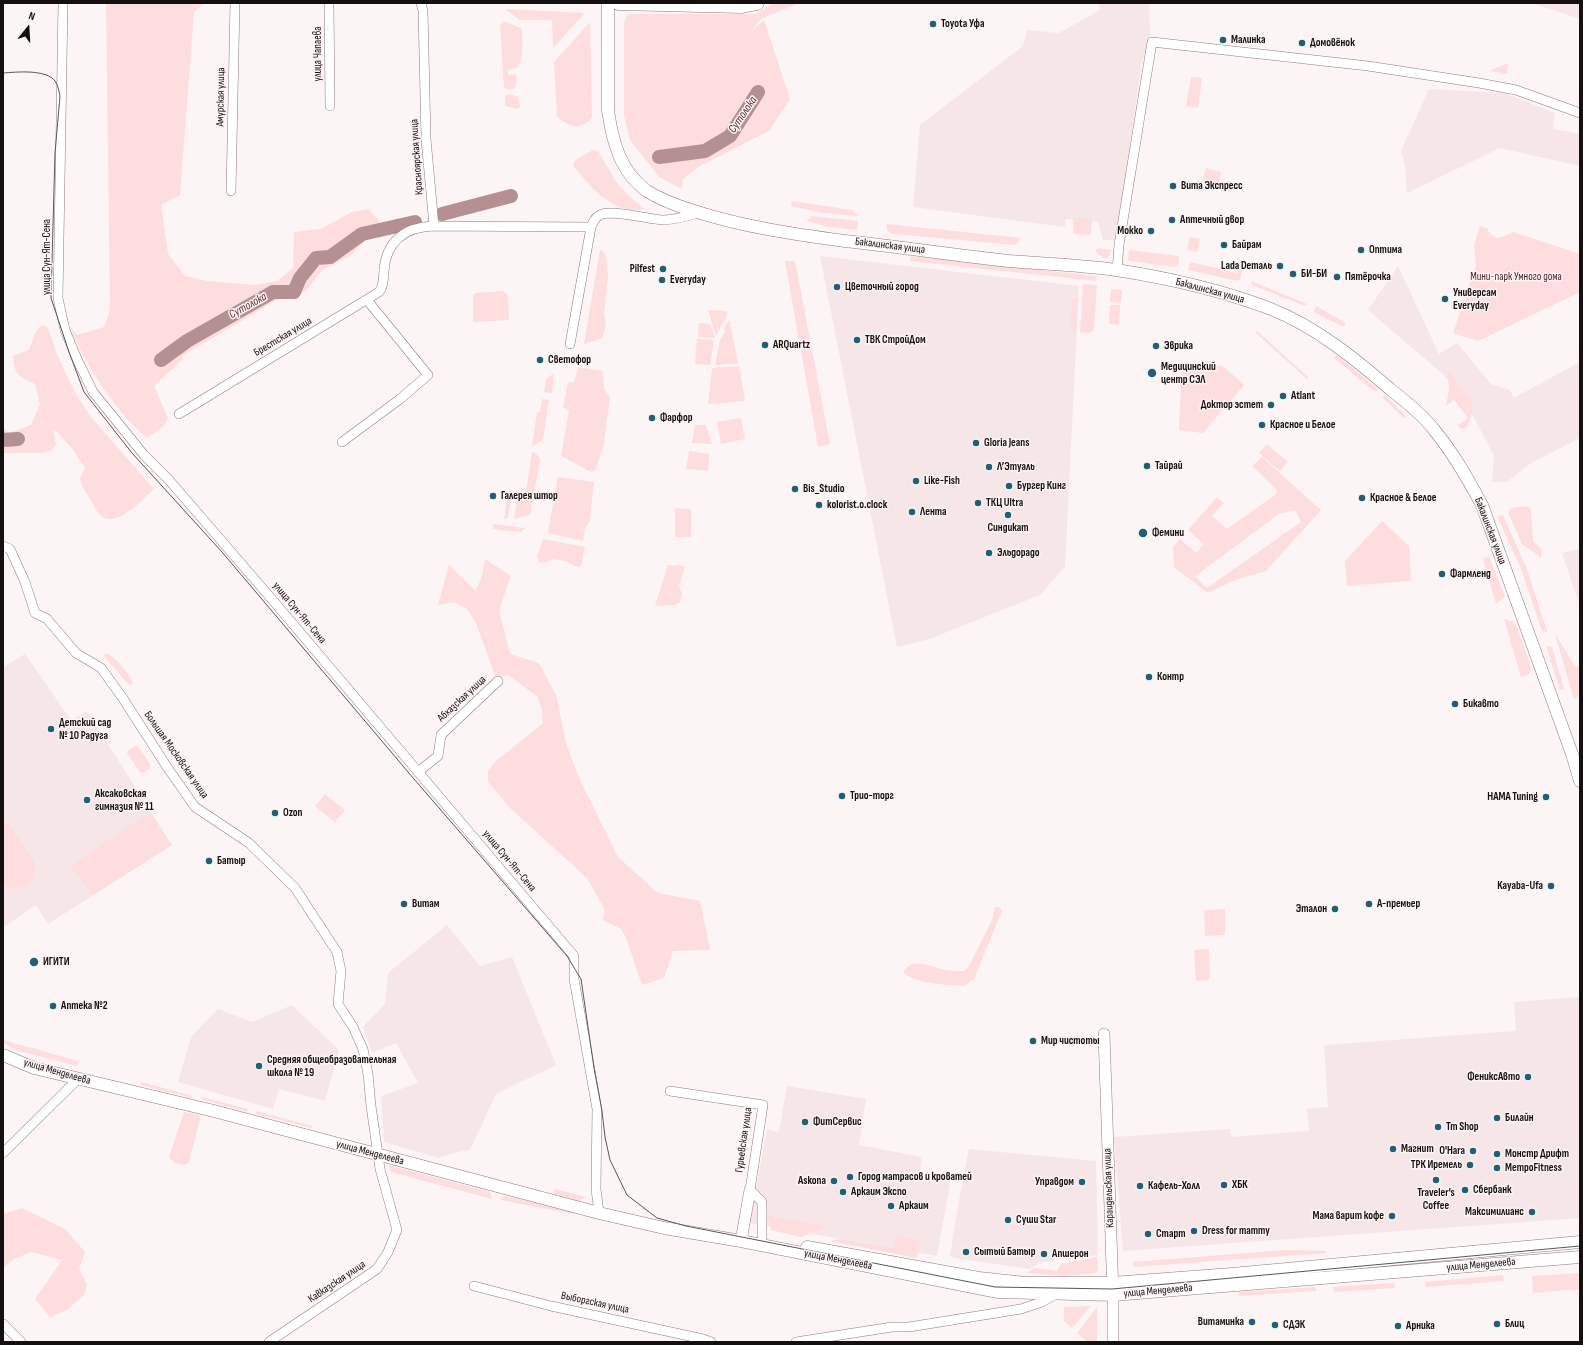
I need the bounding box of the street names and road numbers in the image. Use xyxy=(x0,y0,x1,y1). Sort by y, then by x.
street label: улица Чапаева xyxy=(311,27,325,81)
street label: Амурская улица xyxy=(214,67,228,127)
street label: Красноярская улица xyxy=(408,118,426,196)
street label: улица Сун-Ят-Сена xyxy=(40,219,54,295)
street label: Бакалинская улица xyxy=(854,235,926,257)
street label: Бакалинская улица xyxy=(1174,275,1246,307)
street label: Брестская улица xyxy=(252,314,314,360)
street label: Бакалинская улица xyxy=(1471,496,1509,566)
street label: улица Сун-Ят-Сена xyxy=(269,580,329,646)
street label: Абхазская улица xyxy=(435,673,489,725)
street label: Большая Московская улица xyxy=(141,709,211,801)
street label: улица Сун-Ят-Сена xyxy=(479,828,539,894)
street label: улица Менделеева xyxy=(22,1056,92,1088)
street label: Гурьевская улица xyxy=(733,1107,755,1173)
street label: улица Менделеева xyxy=(335,1138,405,1168)
street label: Караидельская улица xyxy=(1101,1148,1117,1228)
street label: улица Менделеева xyxy=(803,1247,873,1273)
street label: улица Менделеева xyxy=(1446,1255,1516,1275)
street label: Кавказская улица xyxy=(306,1258,368,1306)
street label: улица Менделеева xyxy=(1123,1281,1193,1301)
street label: Выборгская улица xyxy=(560,1289,630,1317)

